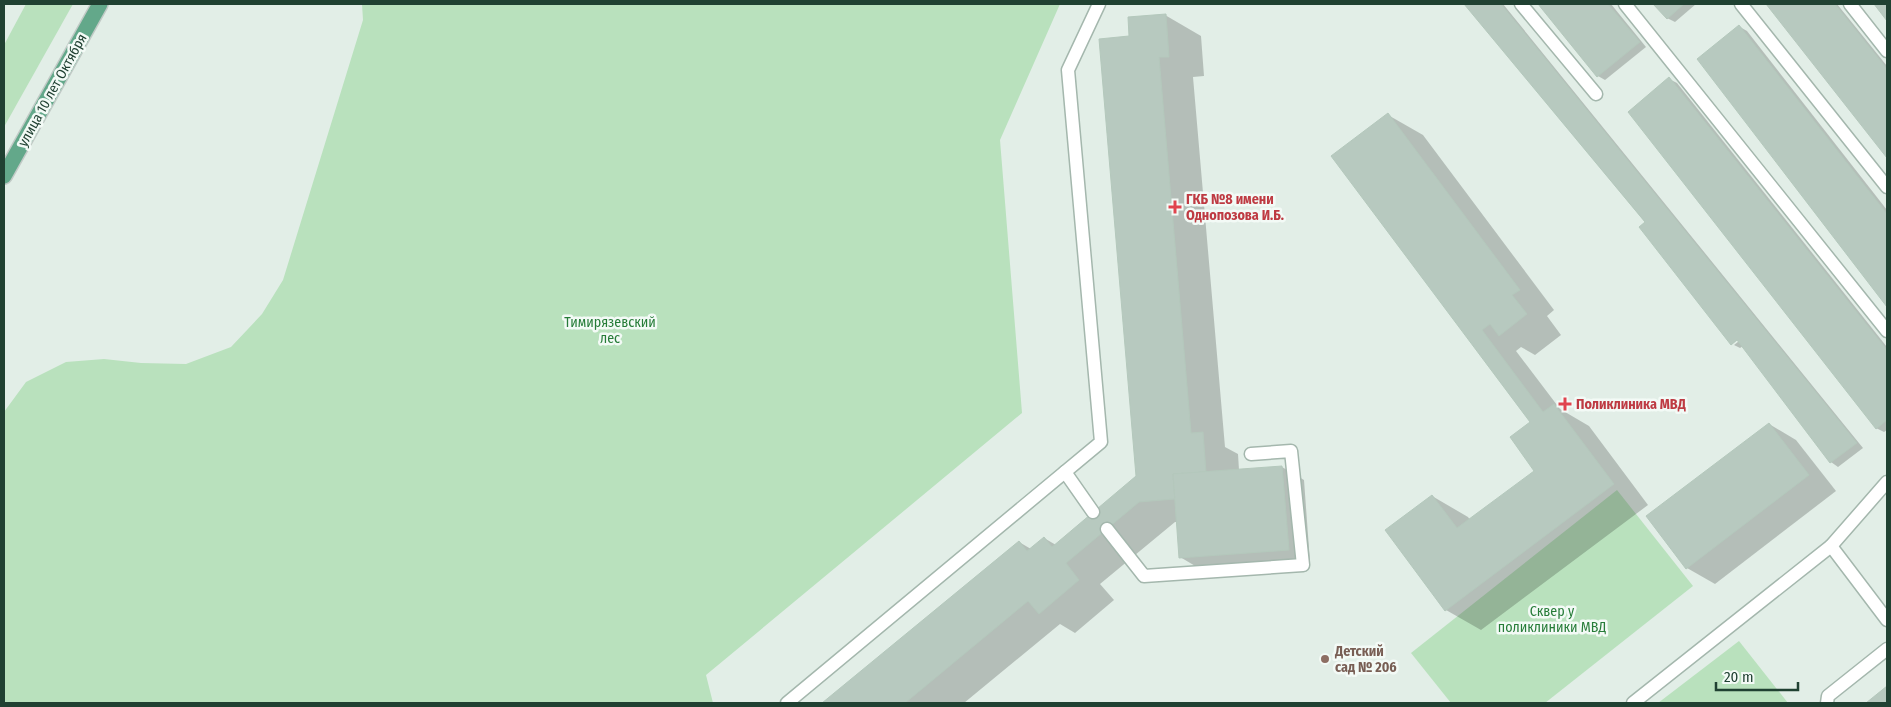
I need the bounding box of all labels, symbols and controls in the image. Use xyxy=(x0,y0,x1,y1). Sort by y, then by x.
street label: улица 10 лет Октября xyxy=(14,31,91,150)
place label: ГКБ №8 имени Однопозова И.Б. xyxy=(1186,191,1284,224)
marker: ГКБ №8 имени Однопозова И.Б. xyxy=(1168,200,1182,214)
park label: Тимирязевский лес xyxy=(564,314,656,347)
place label: Поликлиника МВД xyxy=(1576,396,1686,413)
marker: Поликлиника МВД xyxy=(1558,397,1572,411)
park label: Сквер у поликлиники МВД xyxy=(1498,603,1606,636)
place label: Детский сад № 206 xyxy=(1334,643,1397,676)
marker: Детский сад № 206 xyxy=(1319,653,1331,665)
scale bar xyxy=(1716,660,1798,692)
text: 20 m xyxy=(1724,668,1754,686)

